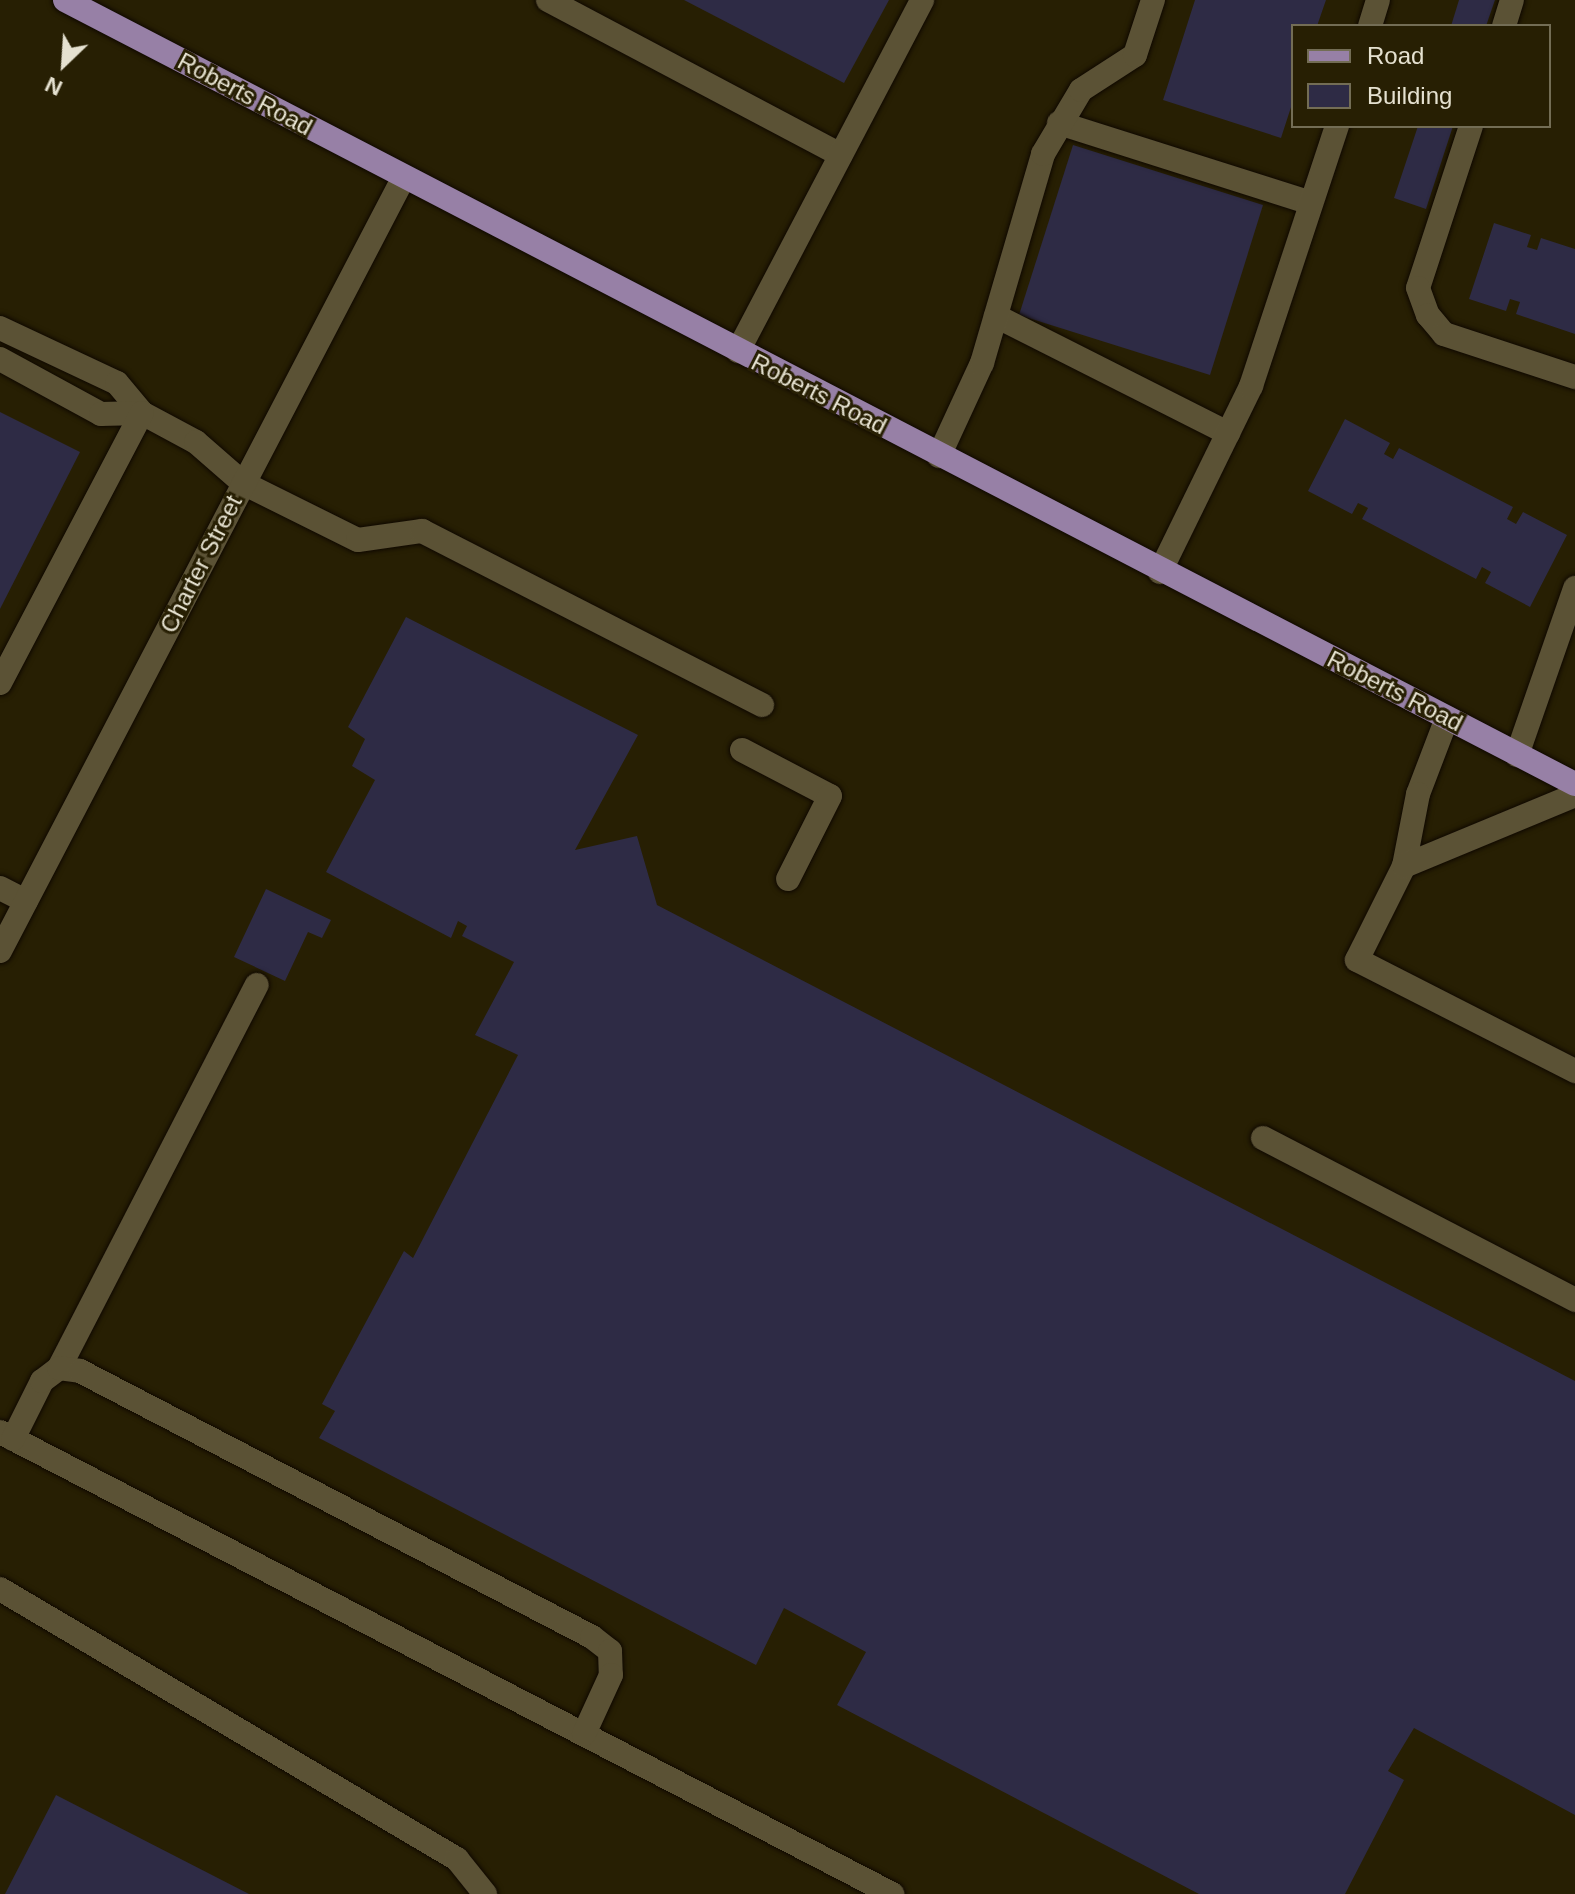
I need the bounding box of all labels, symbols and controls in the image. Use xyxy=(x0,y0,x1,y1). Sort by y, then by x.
north arrow xyxy=(24,24,104,104)
legend xyxy=(1291,24,1551,128)
text: Road xyxy=(1367,42,1424,69)
street label: Roberts Road xyxy=(173,47,317,141)
text: N xyxy=(41,72,66,101)
text: Building xyxy=(1367,82,1452,109)
street label: Roberts Road xyxy=(746,348,892,440)
street label: Charter Street xyxy=(154,490,248,638)
street label: Roberts Road xyxy=(1322,645,1468,737)

